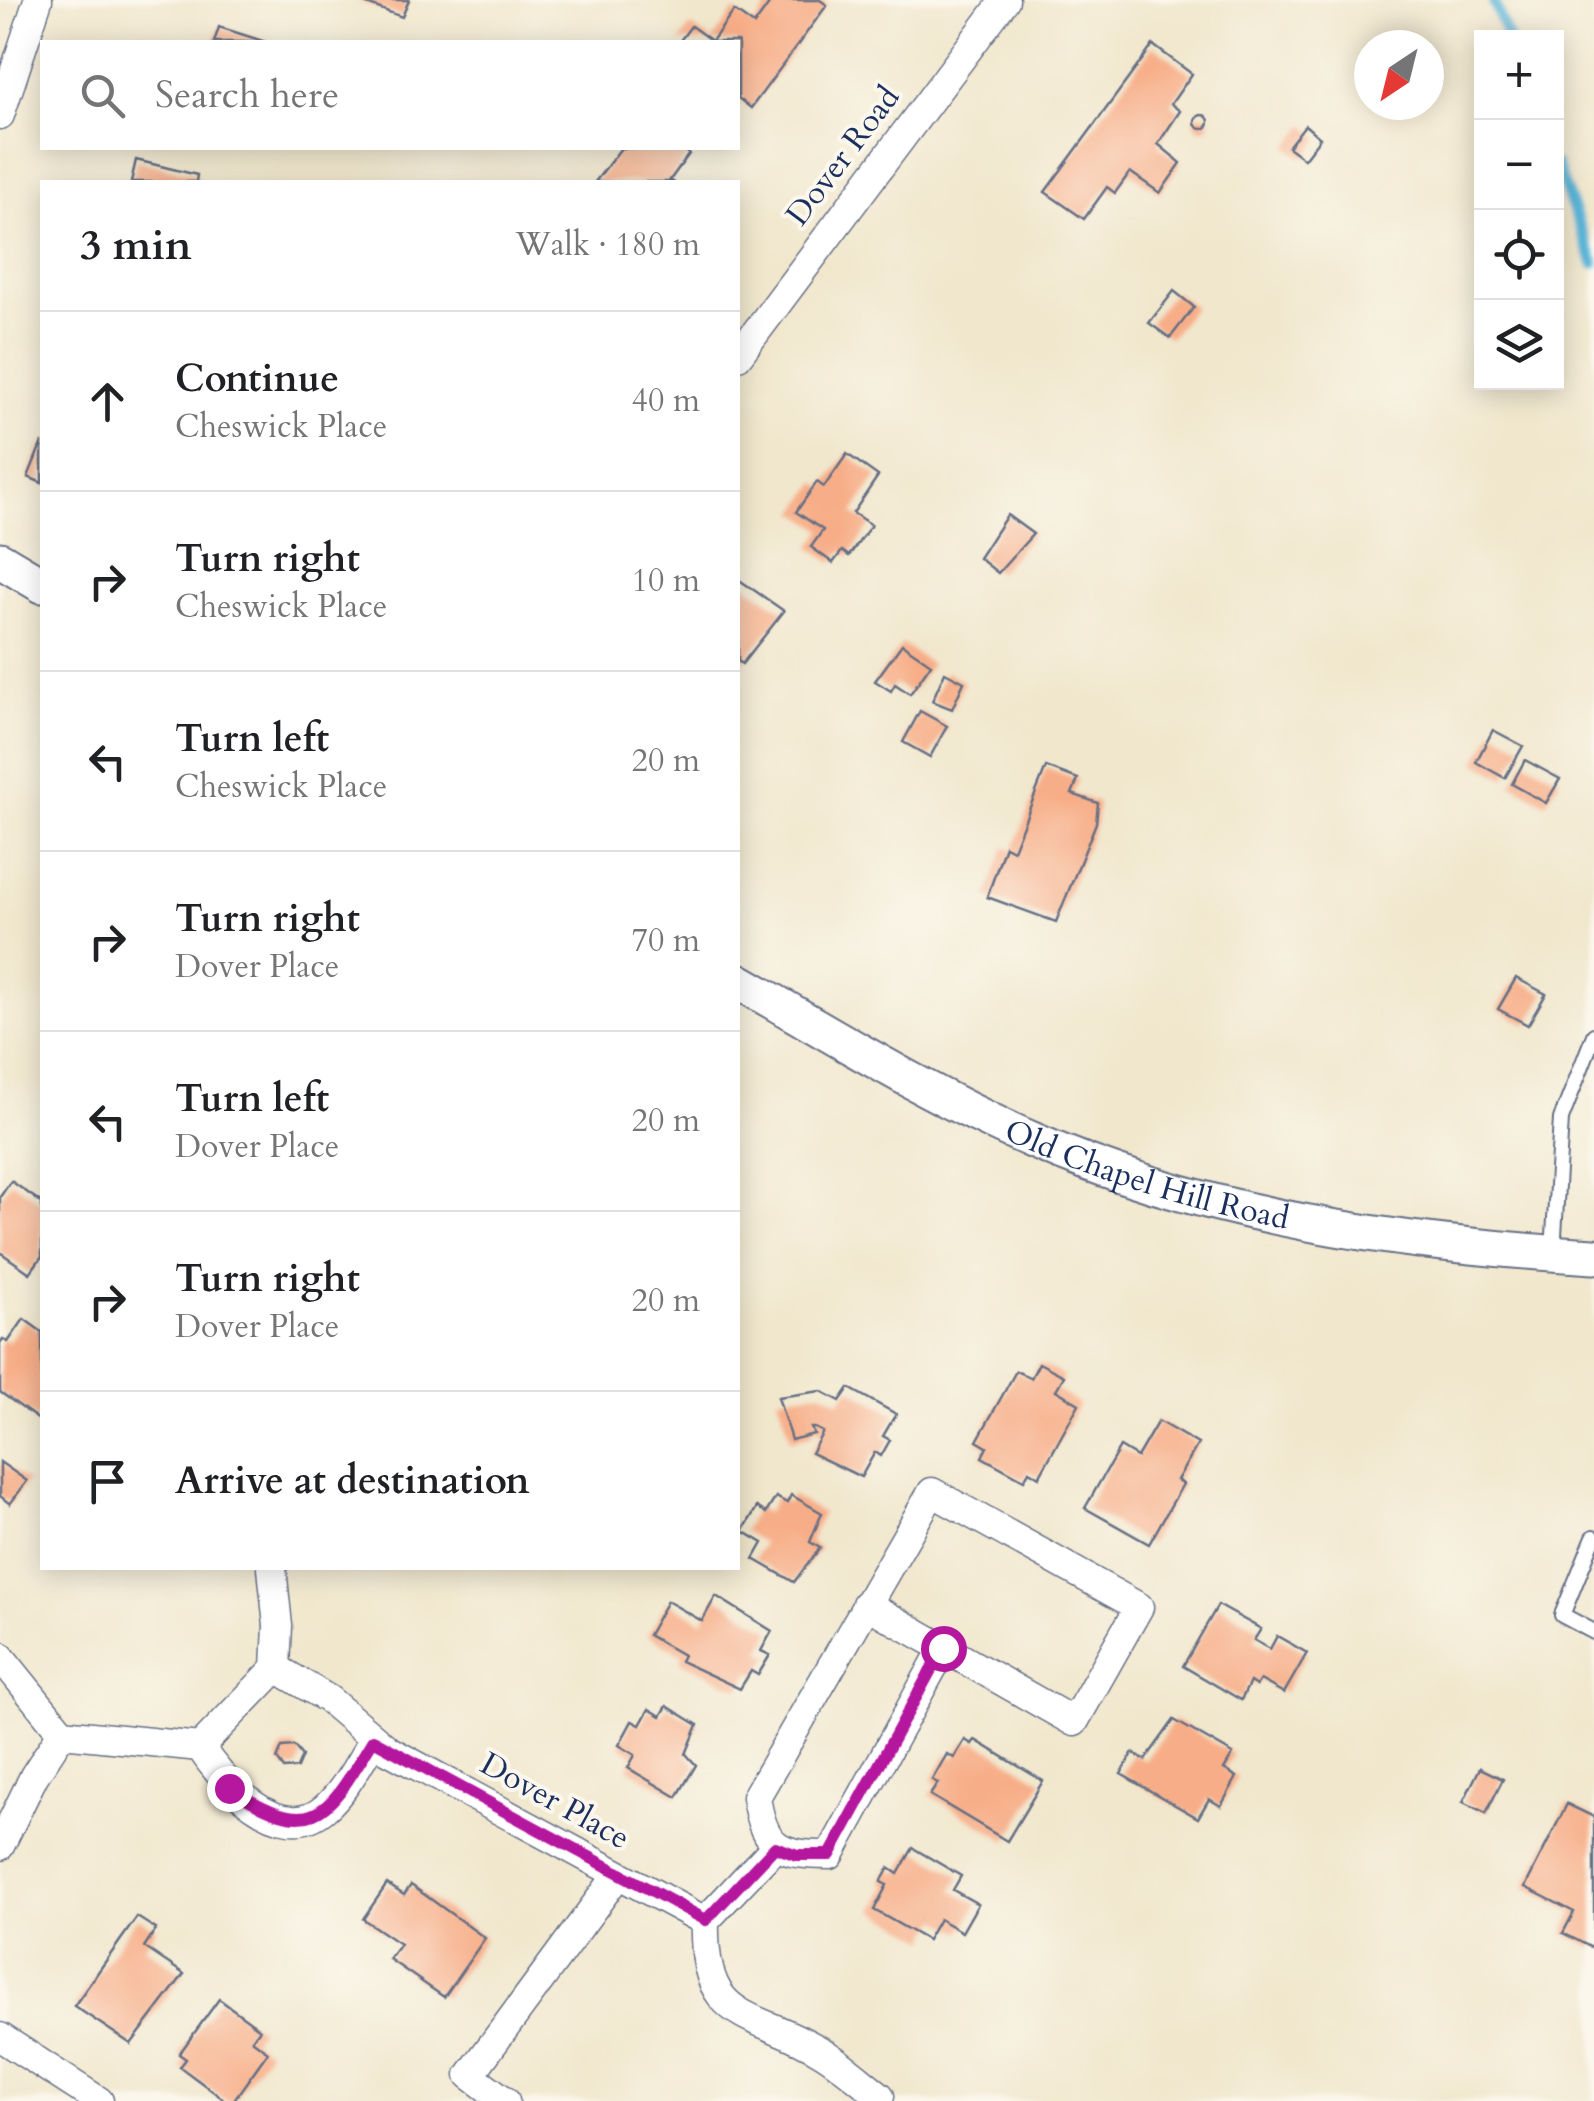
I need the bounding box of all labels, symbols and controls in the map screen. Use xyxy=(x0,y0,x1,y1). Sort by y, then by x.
north arrow xyxy=(1354,30,1444,120)
map controls xyxy=(1474,30,1564,390)
button: + xyxy=(1474,30,1564,120)
search box xyxy=(40,40,740,150)
icon: search xyxy=(75,68,130,123)
text: Search here xyxy=(155,69,339,121)
street label: Dover Road xyxy=(776,77,910,235)
button: − xyxy=(1474,120,1564,210)
button: locate xyxy=(1474,210,1564,300)
text: 3 min xyxy=(80,217,192,274)
text: Walk · 180 m xyxy=(515,223,700,267)
button: layers xyxy=(1474,300,1564,390)
text: Continue xyxy=(175,353,339,405)
icon: ahead xyxy=(80,374,135,429)
text: 40 m xyxy=(632,379,700,423)
text: Cheswick Place xyxy=(175,405,387,449)
text: Turn right xyxy=(175,533,360,585)
icon: right xyxy=(80,554,135,609)
text: 10 m xyxy=(632,559,700,603)
text: Cheswick Place xyxy=(175,585,387,629)
text: Turn left xyxy=(175,713,329,765)
icon: left xyxy=(80,734,135,789)
text: 20 m xyxy=(632,739,700,783)
text: Cheswick Place xyxy=(175,765,387,809)
text: Turn right xyxy=(175,893,360,945)
icon: right xyxy=(80,914,135,969)
text: 70 m xyxy=(632,919,700,963)
text: Dover Place xyxy=(175,945,339,989)
text: Turn left xyxy=(175,1073,329,1125)
icon: left xyxy=(80,1094,135,1149)
text: 20 m xyxy=(632,1099,700,1143)
street label: Old Chapel Hill Road xyxy=(998,1109,1293,1241)
text: Dover Place xyxy=(175,1125,339,1169)
text: Turn right xyxy=(175,1253,360,1305)
icon: right xyxy=(80,1274,135,1329)
text: 20 m xyxy=(632,1279,700,1323)
text: Dover Place xyxy=(175,1305,339,1349)
icon: arrive xyxy=(80,1454,135,1509)
text: Arrive at destination xyxy=(175,1455,530,1507)
route start xyxy=(921,1626,967,1672)
street label: Dover Place xyxy=(472,1742,638,1860)
route end xyxy=(207,1766,253,1812)

